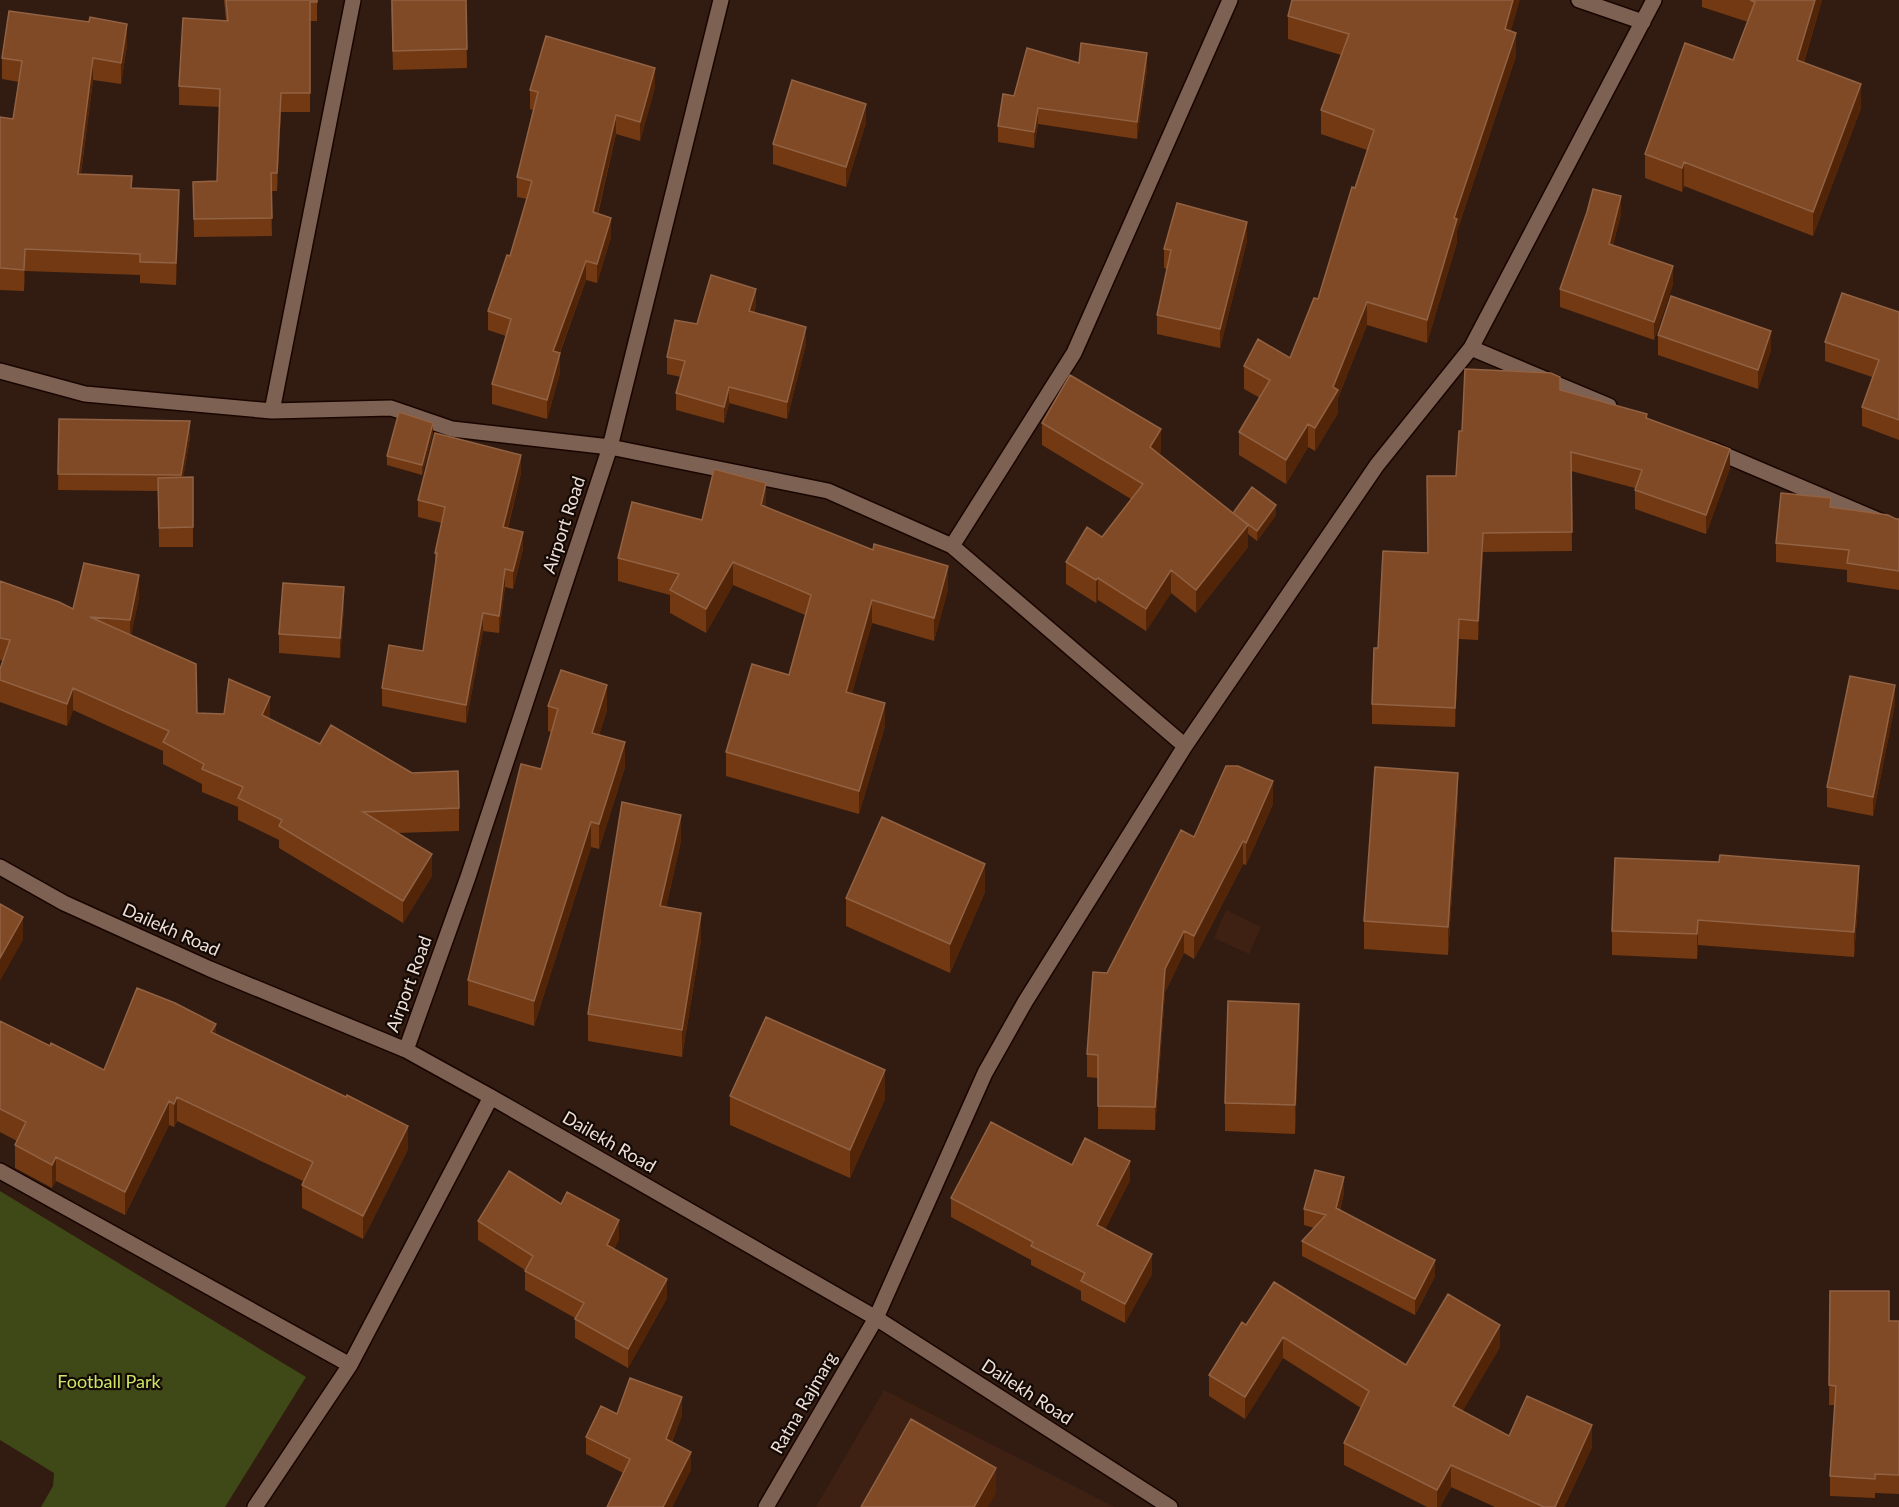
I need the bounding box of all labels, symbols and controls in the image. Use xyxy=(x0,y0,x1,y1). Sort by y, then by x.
street label: Airport Road xyxy=(537,473,589,576)
street label: Dailekh Road xyxy=(119,898,223,960)
street label: Airport Road xyxy=(380,933,436,1035)
street label: Dailekh Road xyxy=(559,1106,660,1177)
street label: Ratna Rajmarg xyxy=(765,1348,841,1457)
street label: Dailekh Road xyxy=(978,1354,1077,1429)
park label: Football Park xyxy=(57,1370,162,1392)

